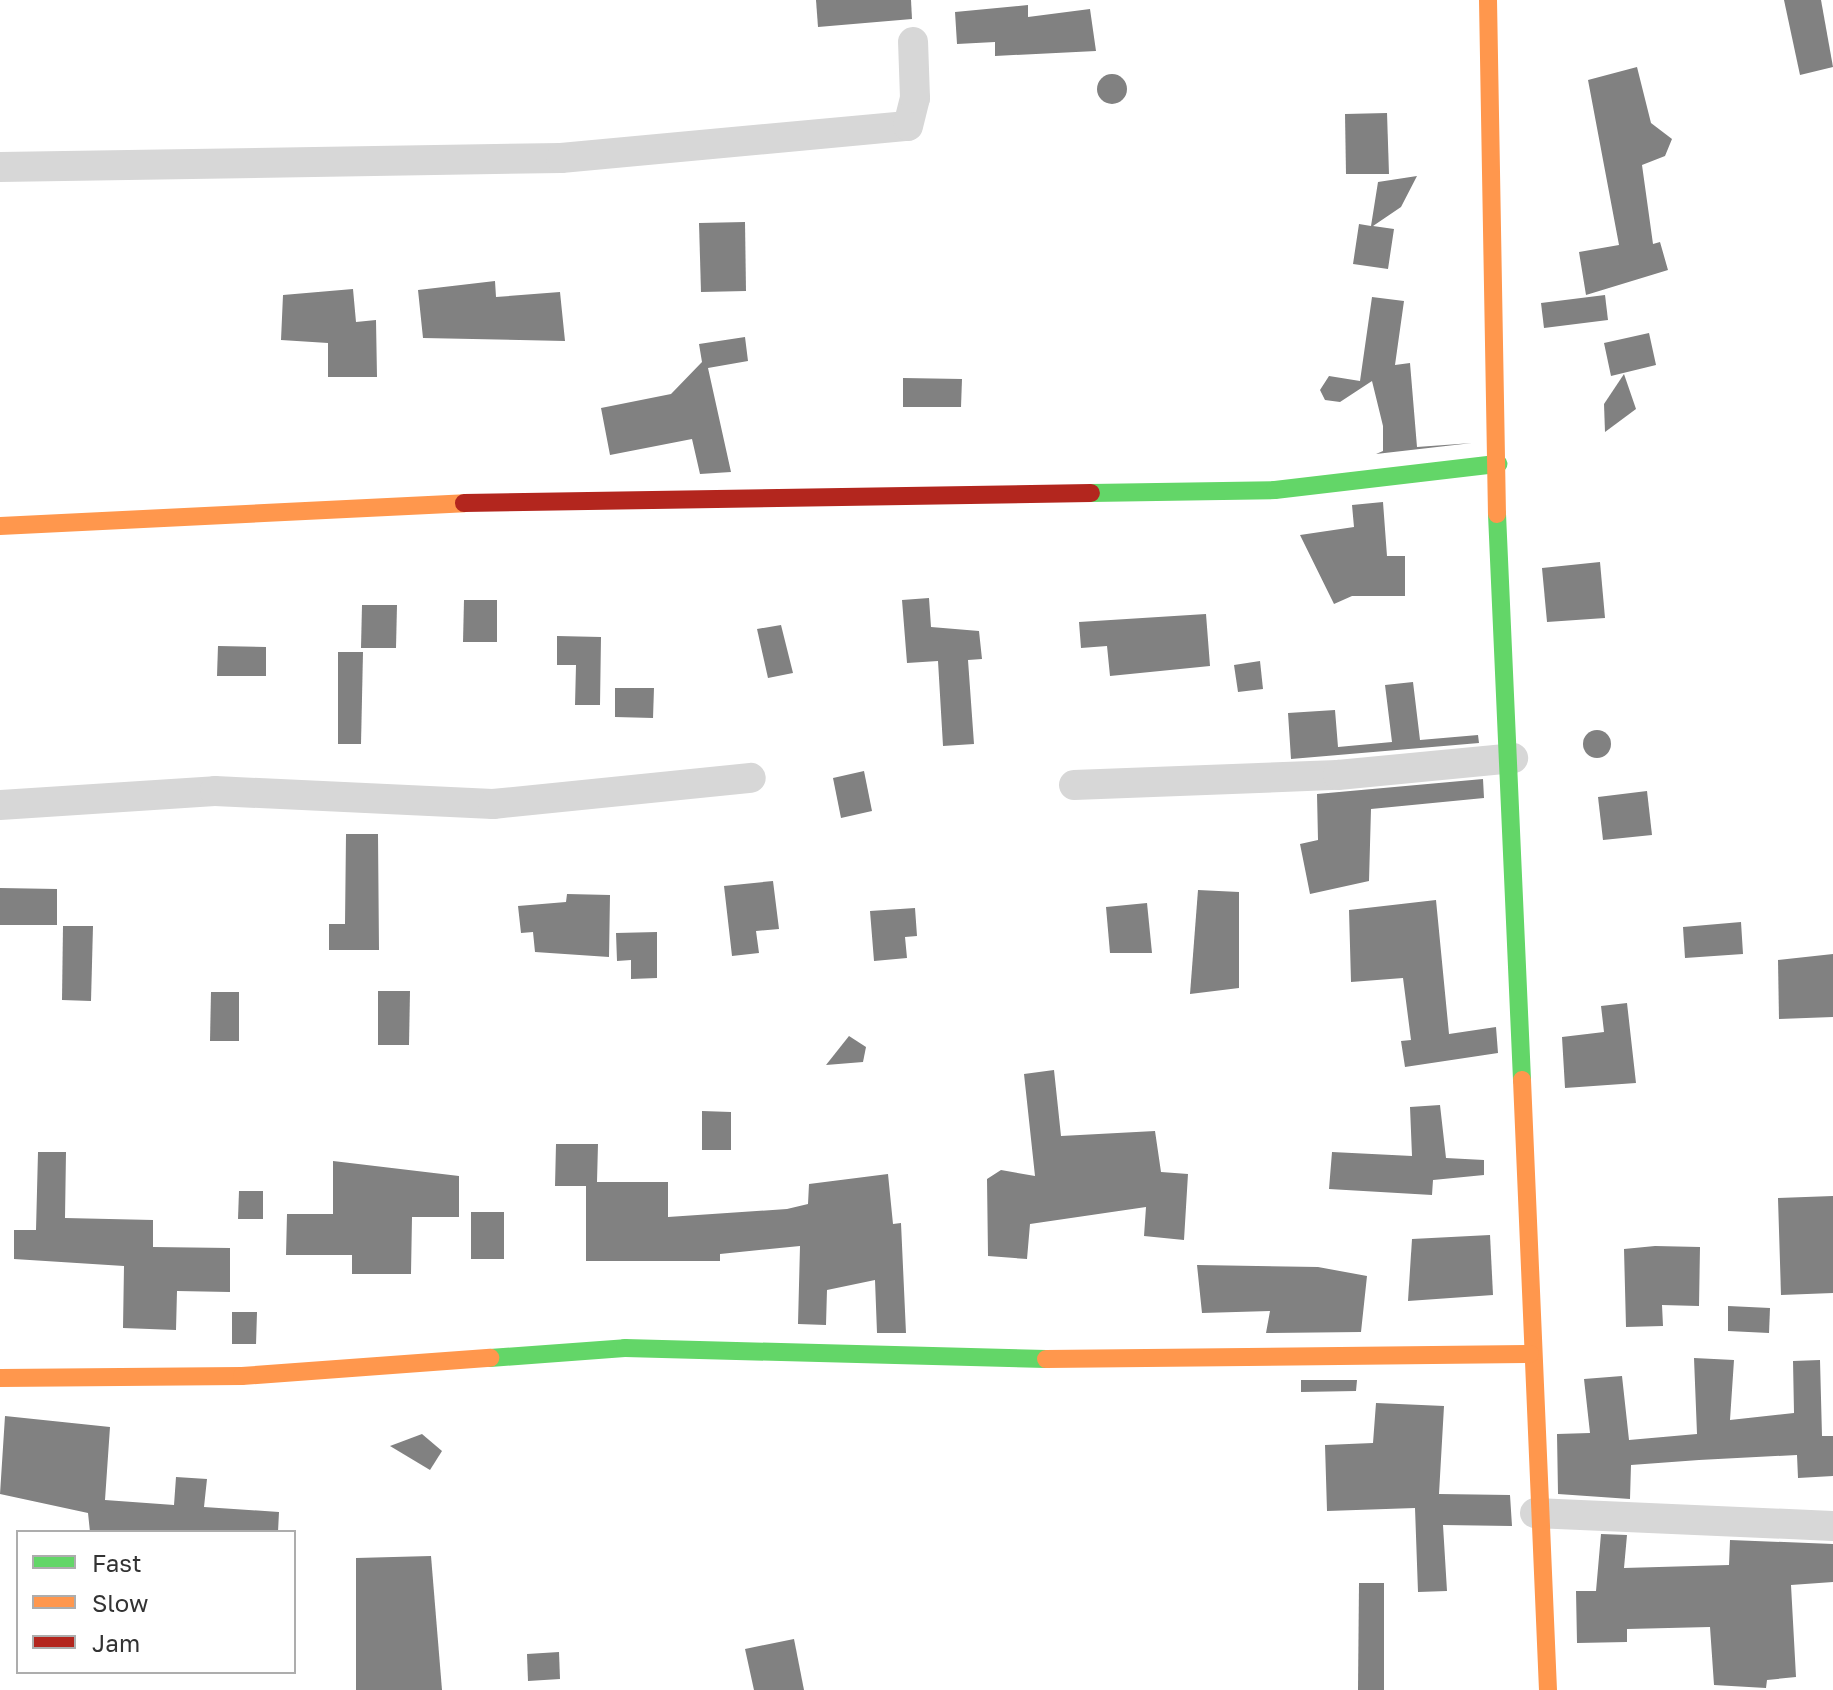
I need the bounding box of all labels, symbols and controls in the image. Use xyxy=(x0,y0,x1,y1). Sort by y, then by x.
legend xyxy=(16,1530,296,1674)
text: Fast xyxy=(92,1548,142,1577)
text: Slow xyxy=(92,1588,148,1617)
text: Jam xyxy=(92,1628,140,1657)

